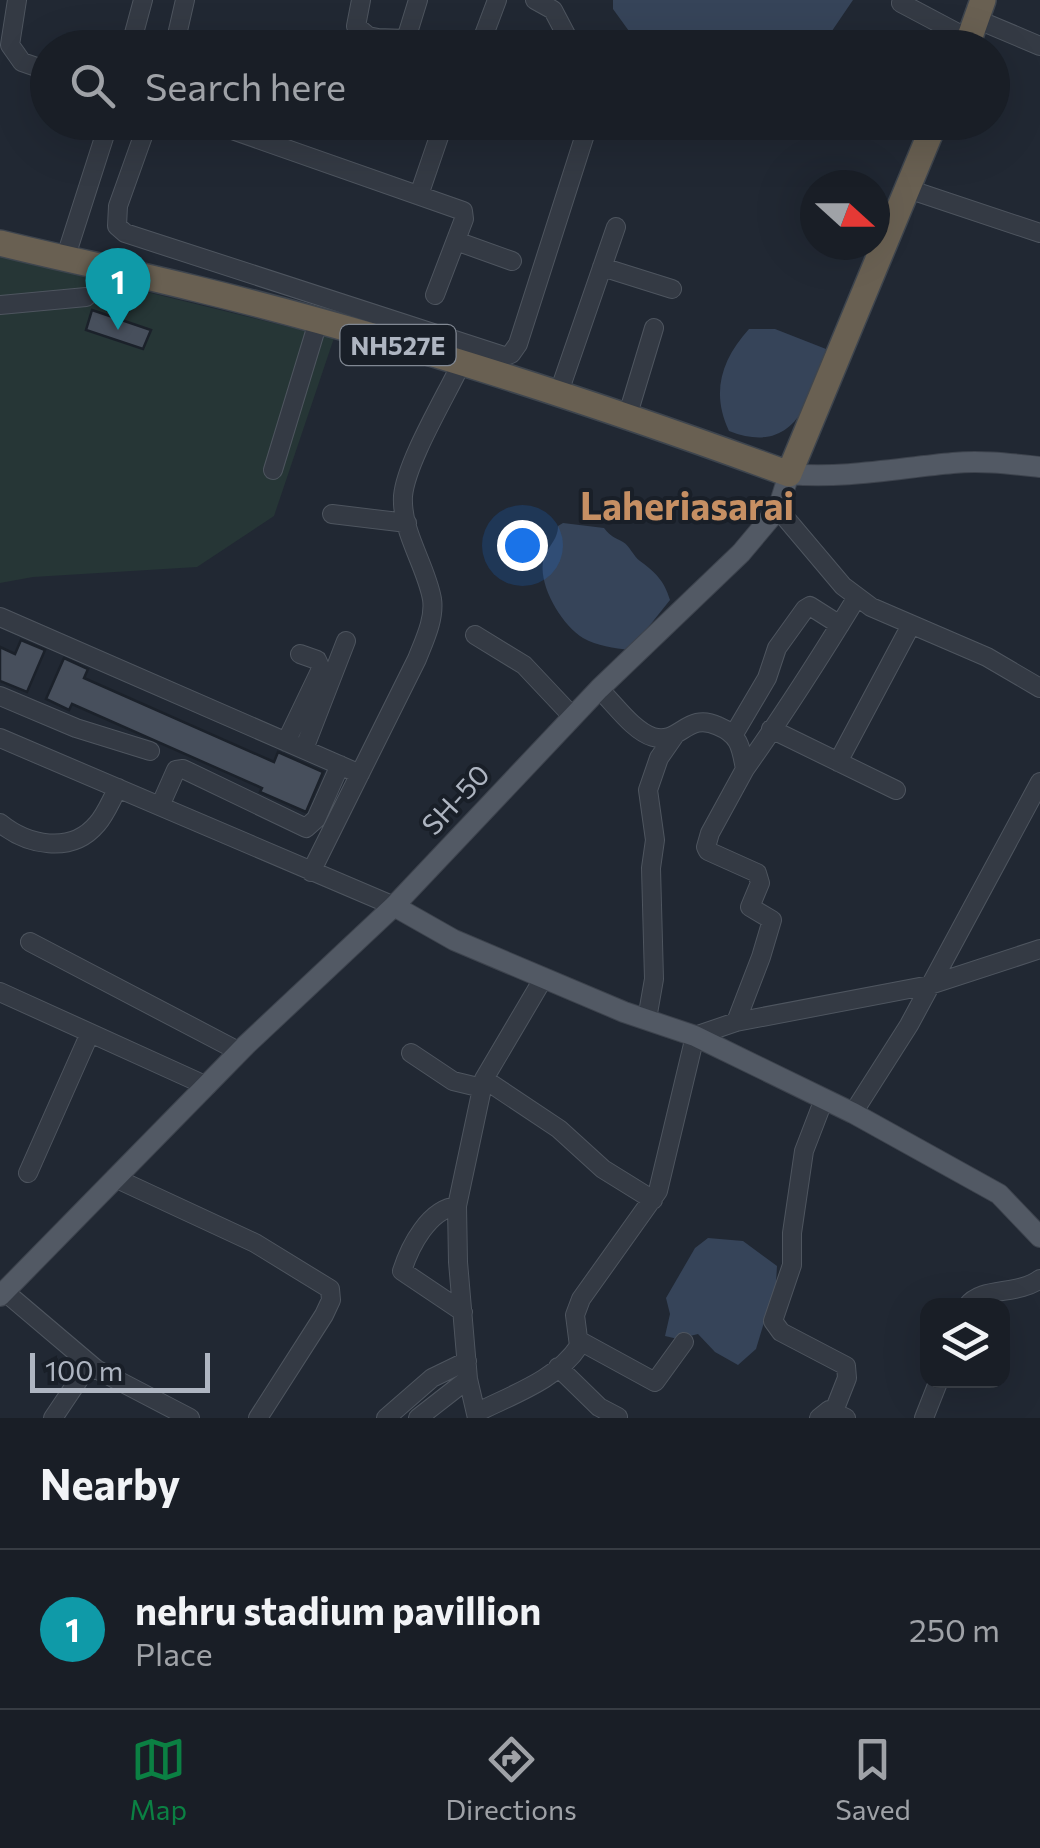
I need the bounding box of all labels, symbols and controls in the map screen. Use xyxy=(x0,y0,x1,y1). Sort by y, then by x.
search box xyxy=(30,30,1010,140)
icon: search xyxy=(65,58,120,113)
text: Search here xyxy=(145,62,346,109)
north arrow xyxy=(800,170,890,260)
pin: 1 xyxy=(86,248,150,330)
road number: NH527E xyxy=(340,325,456,365)
district label: Laheriasarai xyxy=(580,481,794,528)
your location xyxy=(497,520,548,571)
street label: SH-50 xyxy=(414,757,496,841)
map controls xyxy=(920,1298,1010,1388)
button: layers xyxy=(920,1298,1010,1388)
scale bar xyxy=(30,1348,210,1392)
text: 100 m xyxy=(45,1353,123,1387)
text: Nearby xyxy=(40,1457,180,1509)
text: nehru stadium pavillion xyxy=(135,1586,541,1633)
text: 1 xyxy=(65,1609,80,1649)
text: 250 m xyxy=(909,1609,1000,1649)
text: Place xyxy=(135,1633,213,1673)
tab: Map xyxy=(129,1732,187,1826)
tab: Directions xyxy=(445,1732,577,1826)
tab: Saved xyxy=(835,1732,911,1826)

